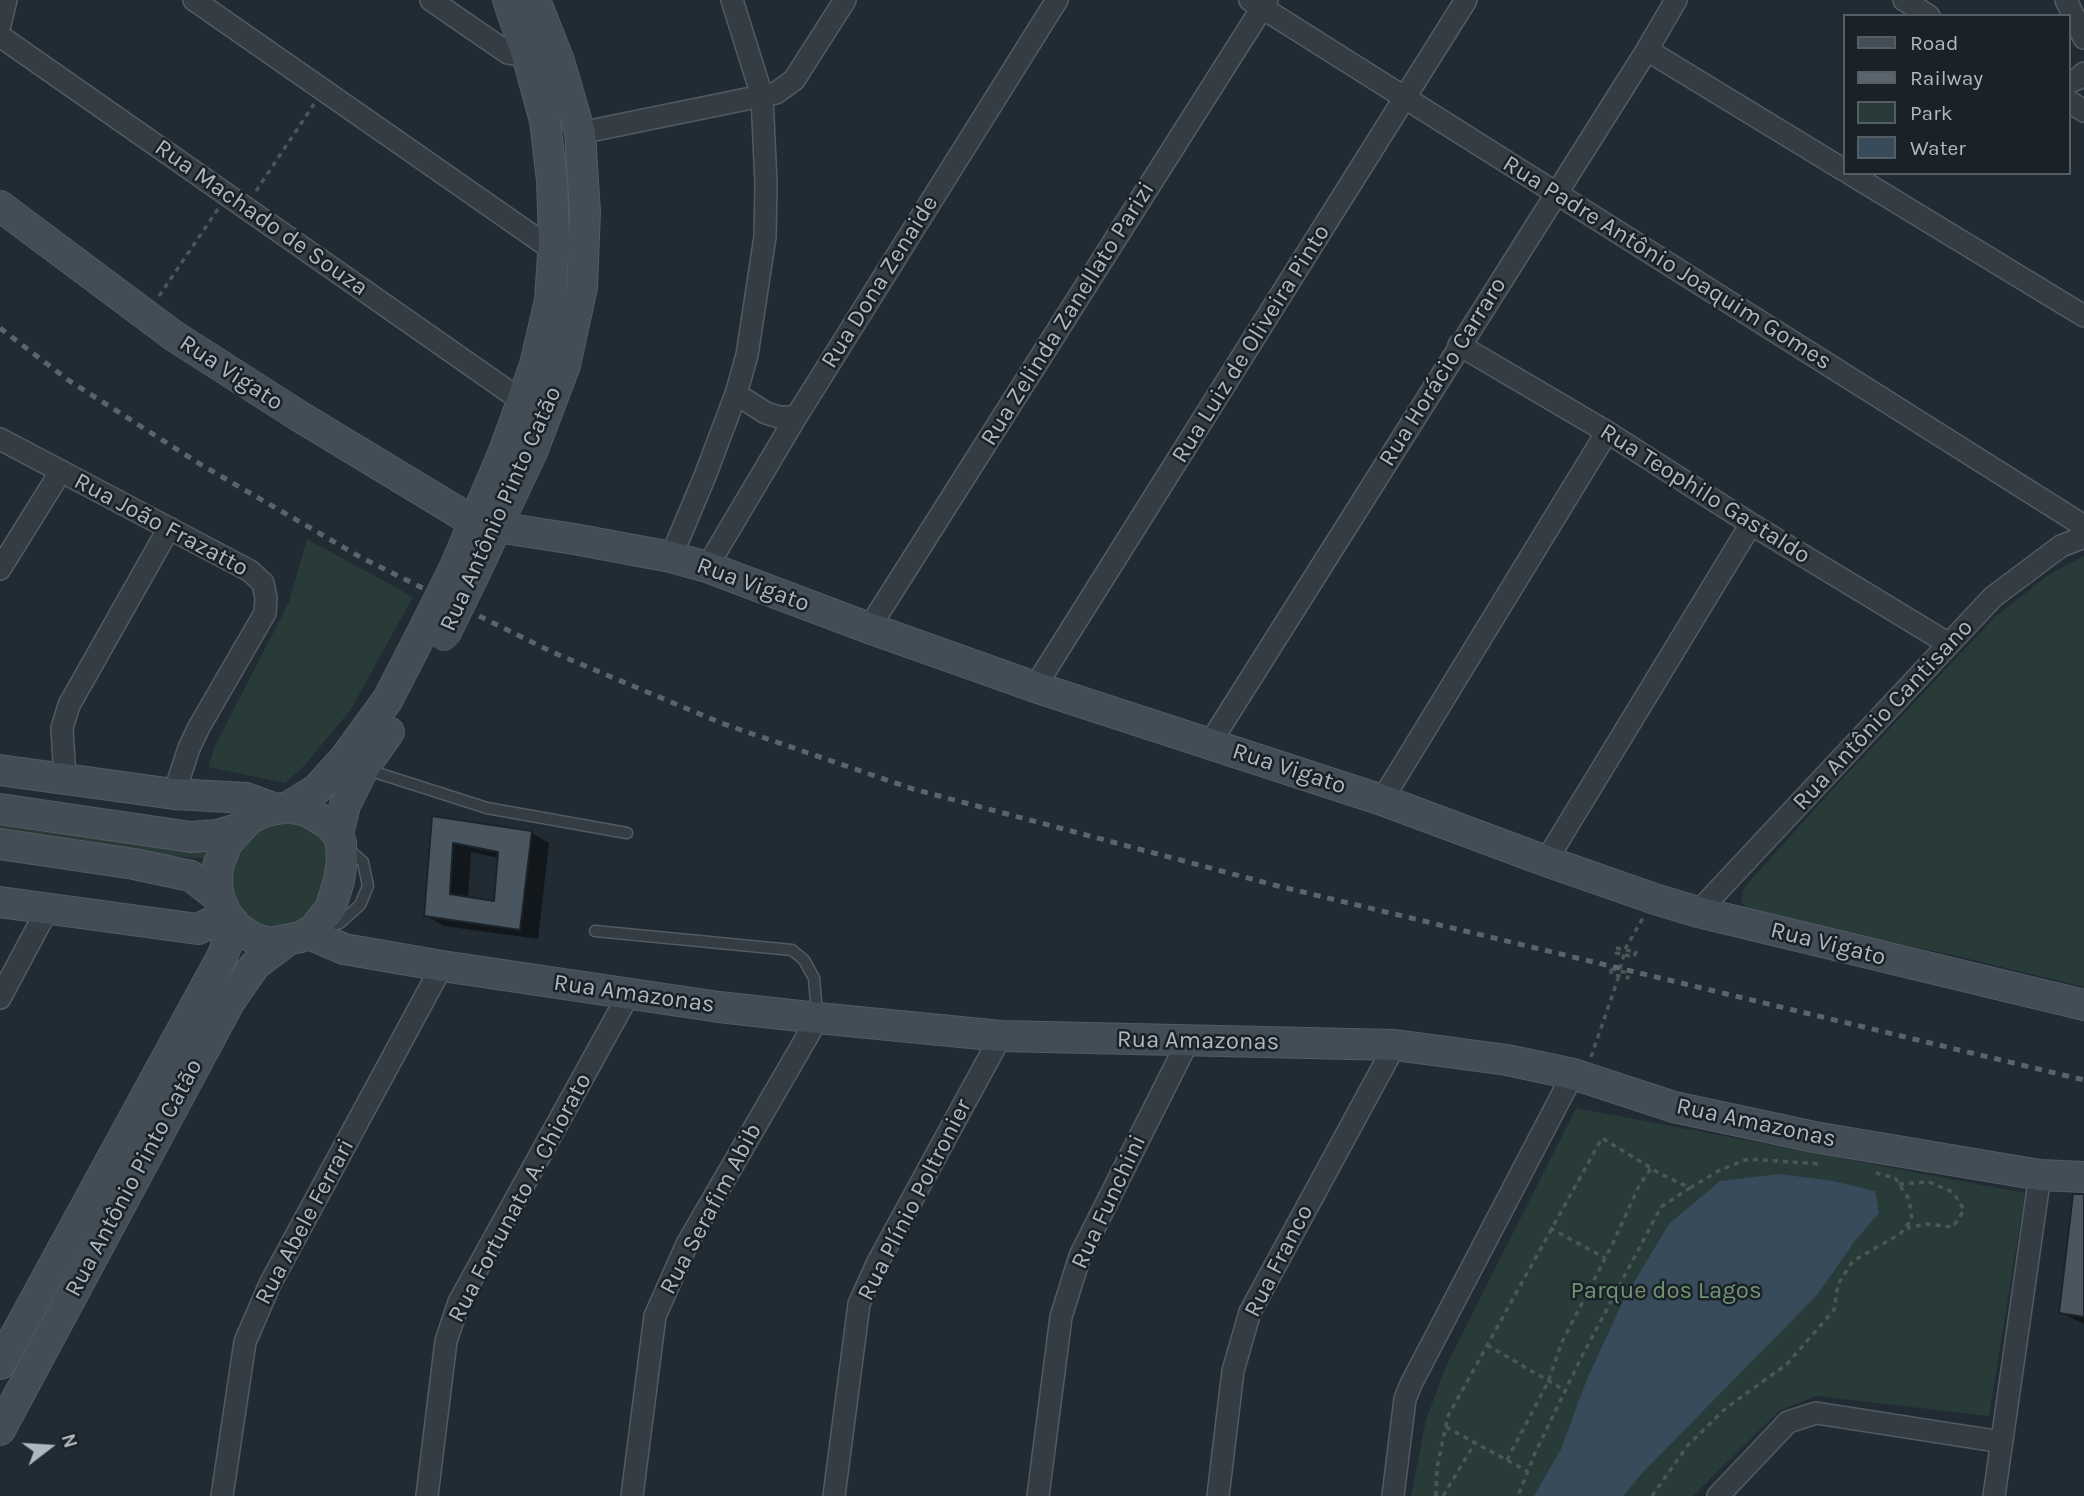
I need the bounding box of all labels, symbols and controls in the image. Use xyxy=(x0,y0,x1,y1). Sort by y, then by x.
legend xyxy=(1842,14,2070,175)
text: Road xyxy=(1910,31,1958,55)
text: Railway xyxy=(1910,66,1983,90)
text: Park xyxy=(1910,101,1953,125)
street label: Rua Machado de Souza xyxy=(149,133,373,303)
text: Water xyxy=(1910,136,1966,160)
street label: Rua Padre Antônio Joaquim Gomes xyxy=(1497,150,1837,376)
street label: Rua Zelinda Zanellato Parizi xyxy=(975,177,1161,451)
street label: Rua Dona Zenaide xyxy=(815,190,945,374)
street label: Rua Luiz de Oliveira Pinto xyxy=(1166,219,1336,469)
street label: Rua Horácio Carraro xyxy=(1373,272,1513,472)
street label: Rua Vigato xyxy=(174,329,288,417)
street label: Rua Antônio Pinto Catão xyxy=(434,382,568,636)
street label: Rua Teophilo Gastaldo xyxy=(1595,418,1815,570)
street label: Rua João Frazatto xyxy=(69,467,253,583)
street label: Rua Vigato xyxy=(693,551,813,619)
street label: Rua Antônio Cantisano xyxy=(1787,613,1979,817)
street label: Rua Vigato xyxy=(1229,737,1349,801)
street label: Rua Vigato xyxy=(1767,916,1889,972)
street label: Rua Amazonas xyxy=(552,968,716,1020)
street label: Rua Amazonas xyxy=(1117,1025,1279,1057)
street label: Rua Antônio Pinto Catão xyxy=(59,1054,209,1302)
street label: Rua Fortunato A. Chiorato xyxy=(442,1068,598,1328)
street label: Rua Amazonas xyxy=(1674,1092,1838,1154)
street label: Rua Plínio Poltronier xyxy=(852,1094,978,1306)
street label: Rua Serafim Abib xyxy=(654,1118,768,1300)
street label: Rua Funchini xyxy=(1065,1130,1153,1274)
street label: Rua Abele Ferrari xyxy=(249,1134,361,1310)
street label: Rua Franco xyxy=(1238,1200,1320,1322)
park label: Parque dos Lagos xyxy=(1570,1277,1762,1305)
north arrow xyxy=(14,1412,84,1482)
text: N xyxy=(57,1431,82,1451)

